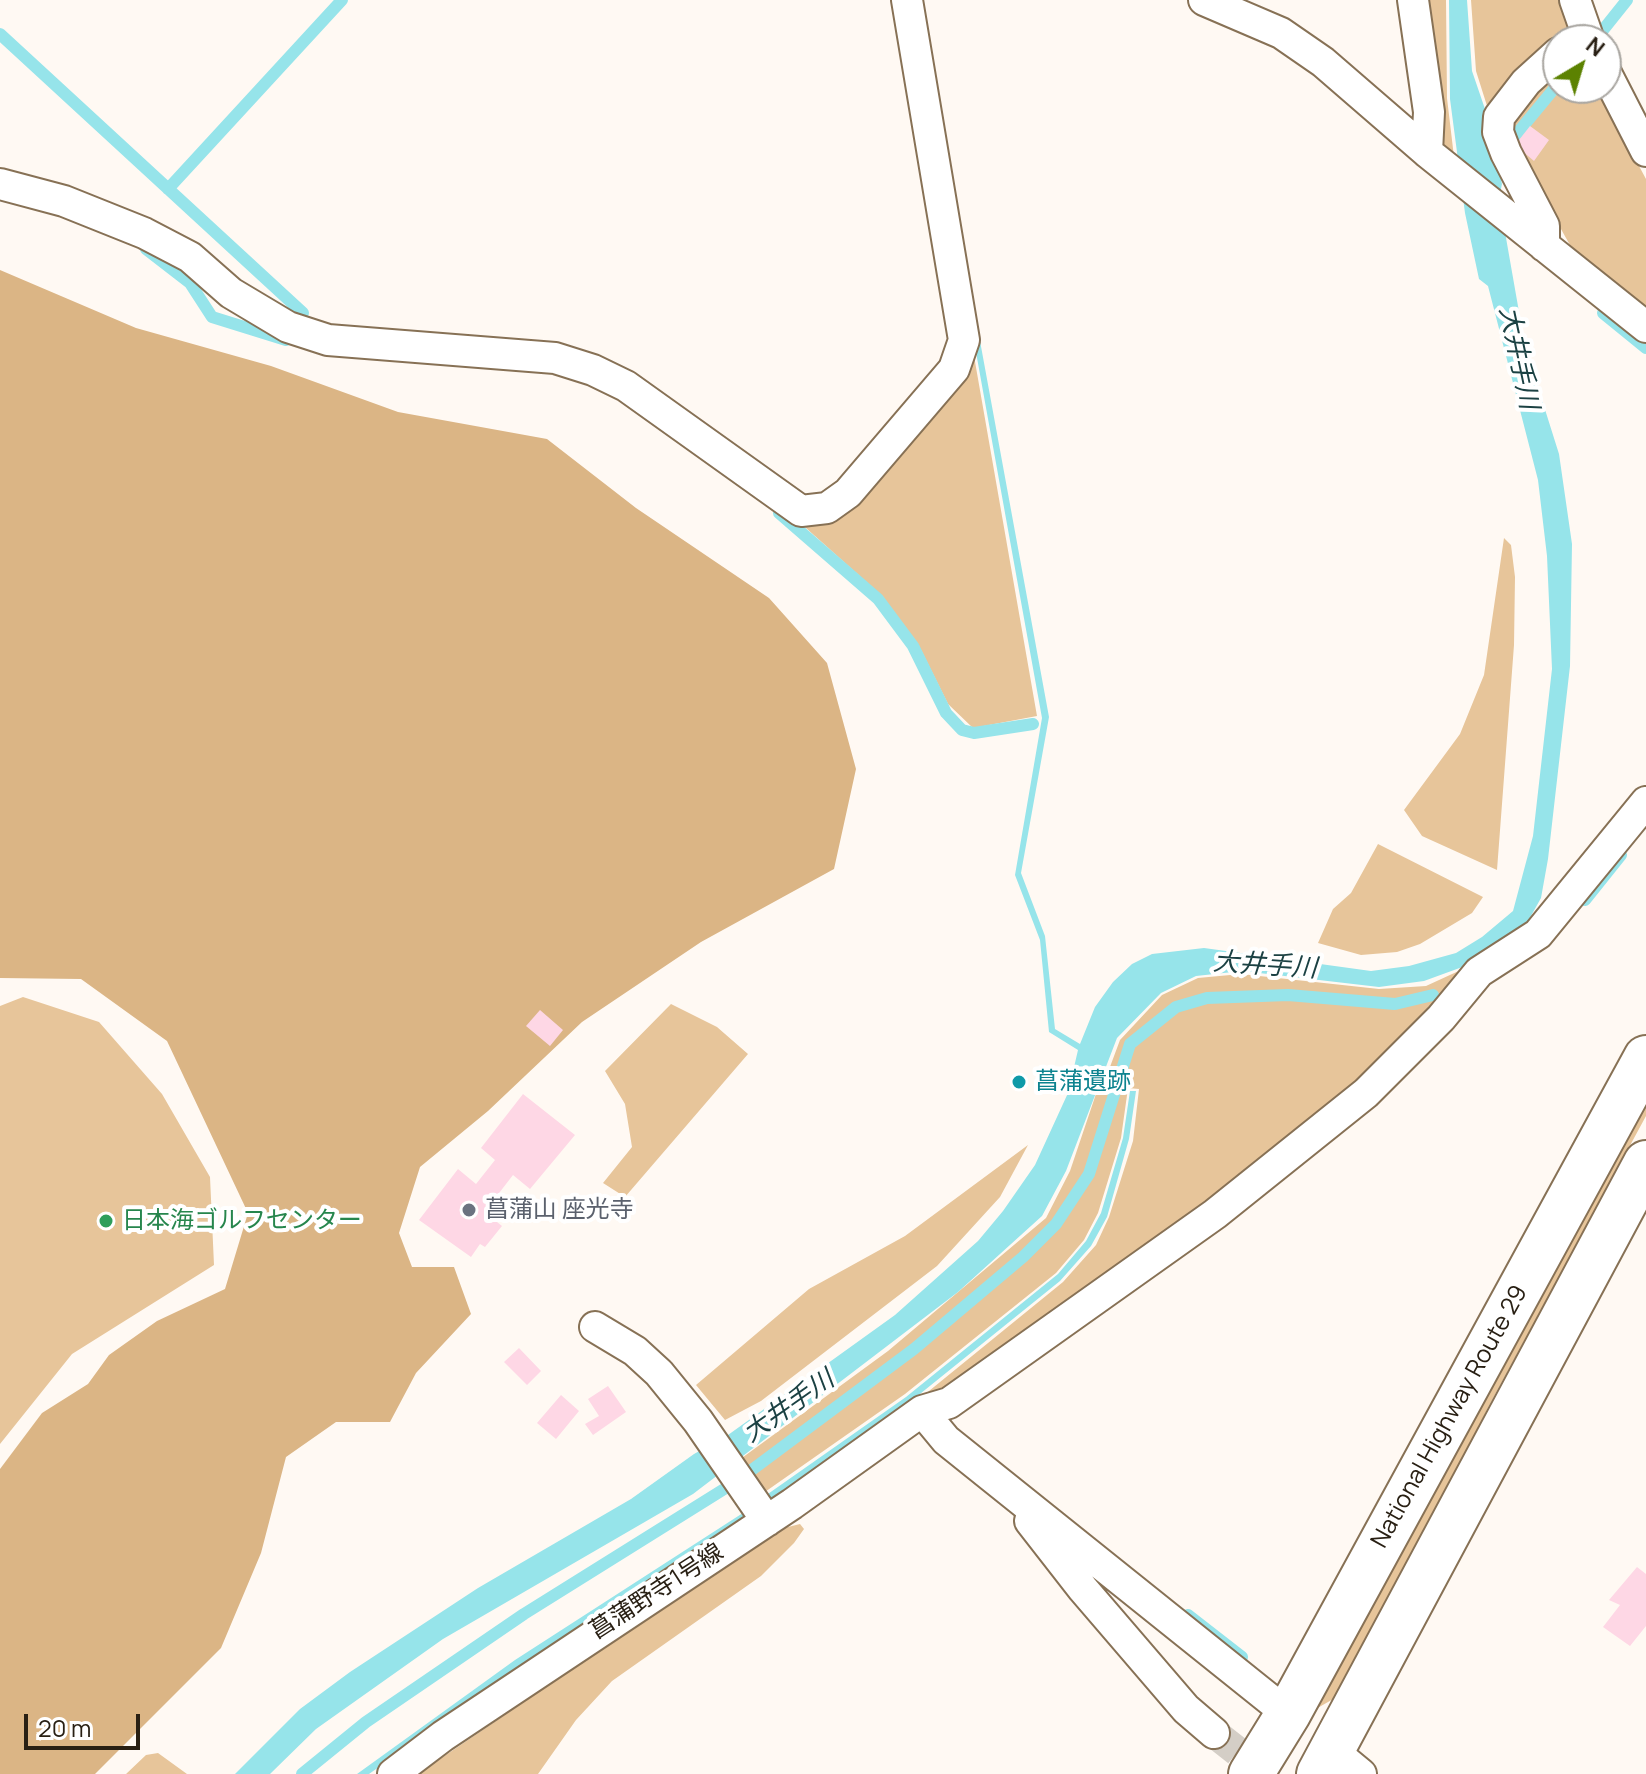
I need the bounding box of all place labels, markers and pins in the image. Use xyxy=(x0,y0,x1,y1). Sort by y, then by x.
place label: 菖蒲遺跡 xyxy=(1035,1068,1131,1096)
marker: 菖蒲遺跡 xyxy=(1010,1073,1028,1091)
place label: 菖蒲山 座光寺 xyxy=(485,1196,634,1224)
marker: 菖蒲山 座光寺 xyxy=(460,1201,478,1219)
place label: 日本海ゴルフセンター xyxy=(122,1207,362,1235)
marker: 日本海ゴルフセンター xyxy=(97,1212,115,1230)

